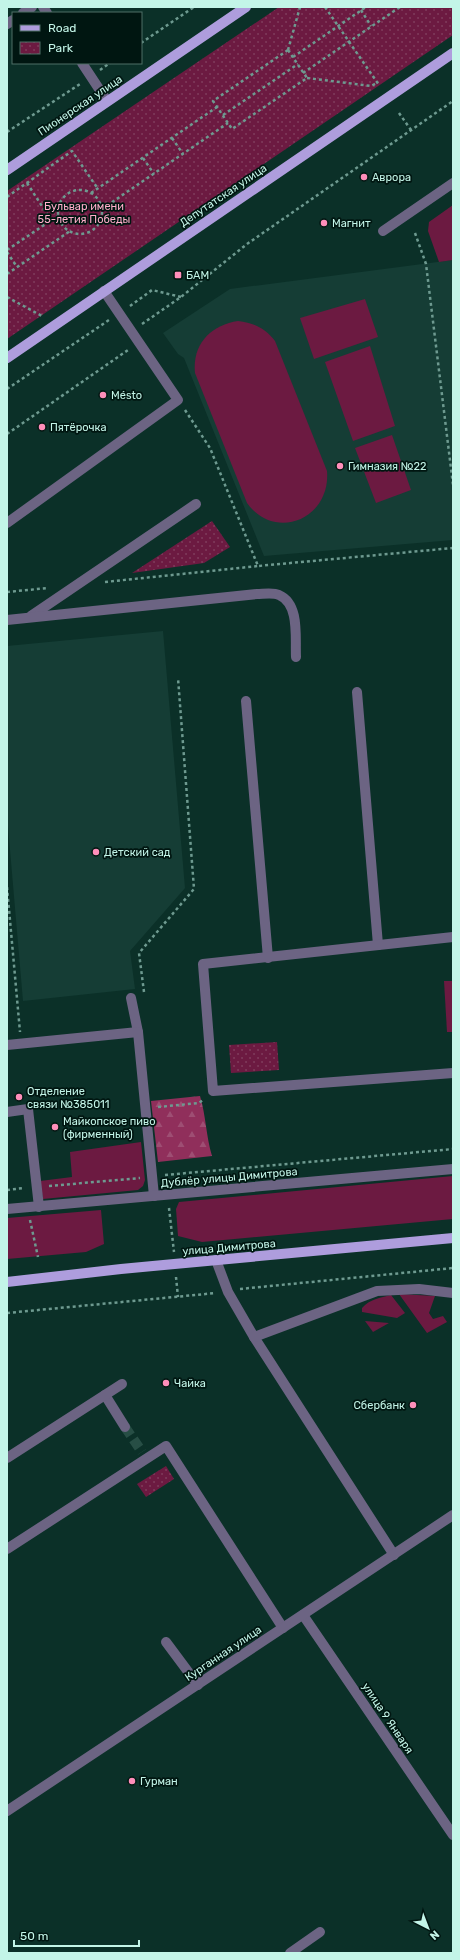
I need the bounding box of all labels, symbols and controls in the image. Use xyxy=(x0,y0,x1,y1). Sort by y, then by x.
legend xyxy=(12,12,142,64)
text: Road xyxy=(48,21,76,35)
text: Park xyxy=(48,41,74,55)
street label: Пионерская улица xyxy=(36,72,125,138)
street label: Депутатская улица xyxy=(177,161,269,229)
place label: Аврора xyxy=(372,171,411,184)
marker: Аврора xyxy=(359,172,369,182)
park label: Бульвар имени 55-летия Победы xyxy=(38,200,130,226)
place label: Магнит xyxy=(332,217,371,230)
marker: Магнит xyxy=(319,218,329,228)
place label: БАМ xyxy=(186,269,209,282)
marker: БАМ xyxy=(173,270,183,280)
place label: Mésto xyxy=(111,389,142,402)
marker: Mésto xyxy=(98,390,108,400)
place label: Пятёрочка xyxy=(50,421,107,434)
marker: Пятёрочка xyxy=(37,422,47,432)
place label: Гимназия №22 xyxy=(348,460,426,473)
marker: Гимназия №22 xyxy=(335,461,345,471)
place label: Детский сад xyxy=(104,846,171,859)
marker: Детский сад xyxy=(91,847,101,857)
place label: Отделение связи №385011 xyxy=(27,1085,110,1111)
marker: Отделение связи №385011 xyxy=(14,1092,24,1102)
place label: Майкопское пиво (фирменный) xyxy=(63,1115,156,1141)
marker: Майкопское пиво (фирменный) xyxy=(50,1122,60,1132)
street label: Дублёр улицы Димитрова xyxy=(160,1165,298,1190)
street label: улица Димитрова xyxy=(182,1237,276,1258)
place label: Чайка xyxy=(174,1377,206,1390)
marker: Чайка xyxy=(161,1378,171,1388)
place label: Сбербанк xyxy=(354,1399,405,1412)
marker: Сбербанк xyxy=(408,1400,418,1410)
street label: Курганная улица xyxy=(182,1623,264,1684)
street label: улица 9 Января xyxy=(359,1681,416,1756)
place label: Гурман xyxy=(140,1775,178,1788)
marker: Гурман xyxy=(127,1776,137,1786)
north arrow xyxy=(408,1908,448,1948)
scale bar xyxy=(14,1922,139,1948)
text: N xyxy=(427,1928,442,1943)
text: 50 m xyxy=(20,1929,48,1943)

